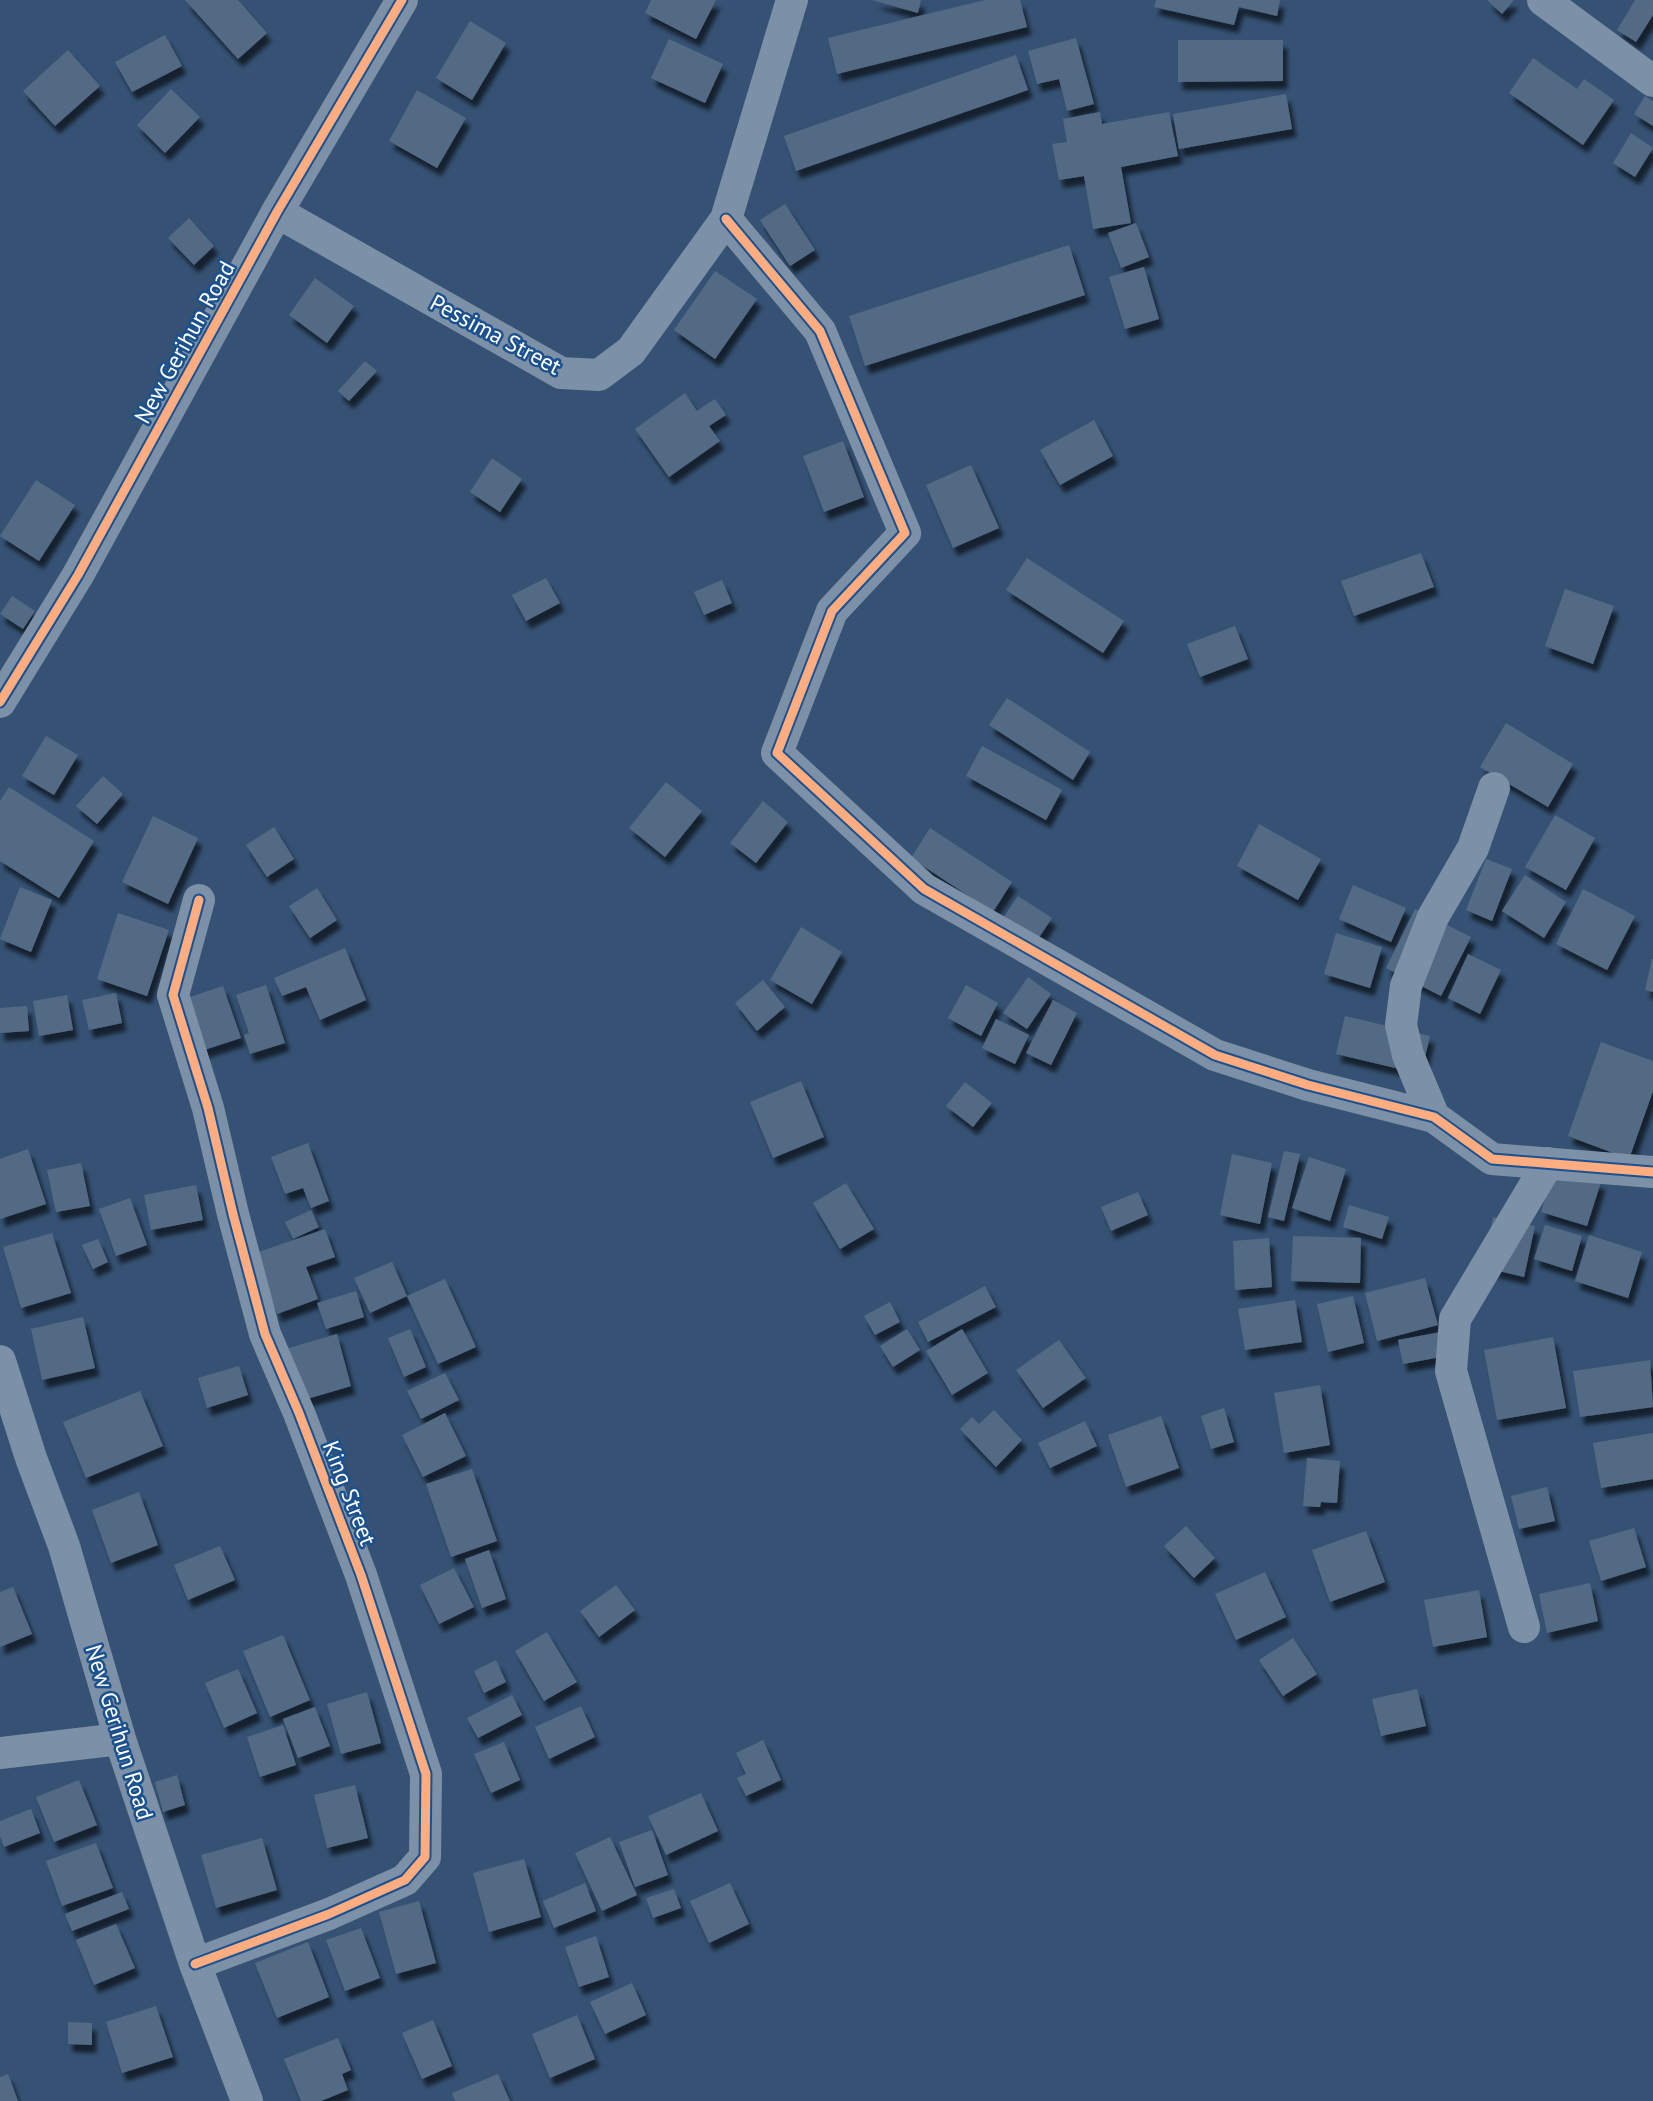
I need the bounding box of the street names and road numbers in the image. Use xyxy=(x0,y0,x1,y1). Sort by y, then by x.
street label: New Gerihun Road xyxy=(127,256,241,428)
street label: Pessima Street xyxy=(426,287,567,381)
street label: King Street xyxy=(317,1436,383,1550)
street label: New Gerihun Road xyxy=(80,1641,160,1823)

